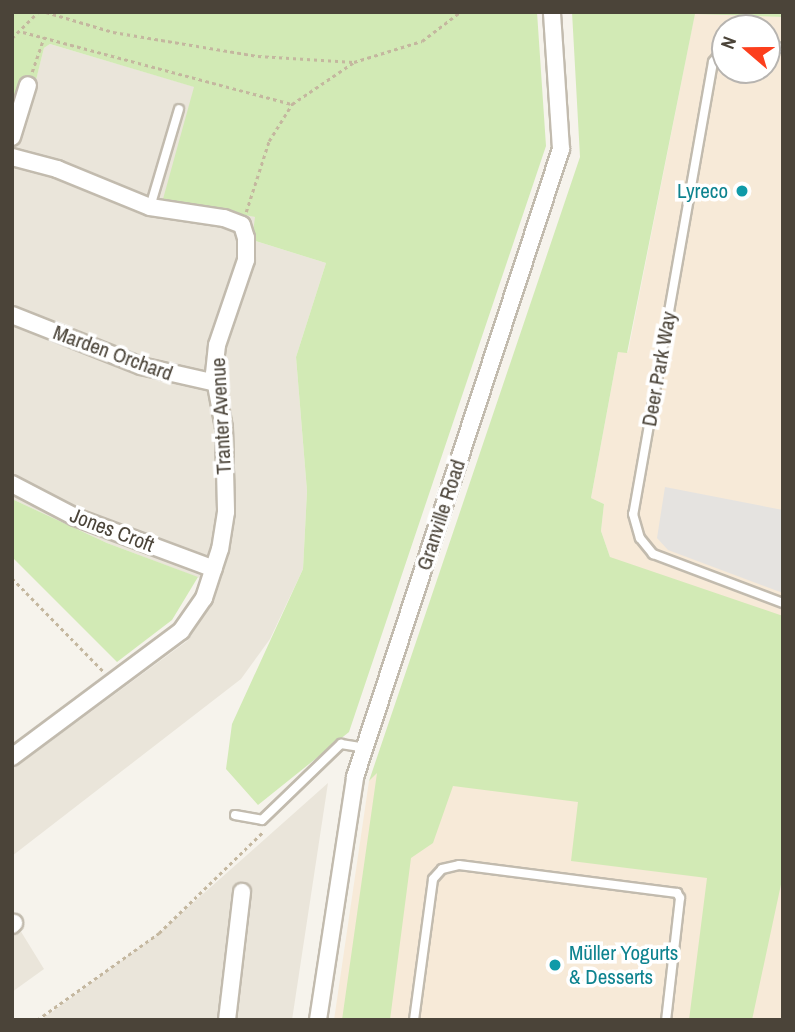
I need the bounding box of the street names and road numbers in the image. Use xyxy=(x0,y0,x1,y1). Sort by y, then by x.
street label: Deer Park Way xyxy=(637,310,681,428)
street label: Marden Orchard xyxy=(50,320,176,386)
street label: Tranter Avenue xyxy=(205,357,237,475)
street label: Granville Road xyxy=(411,456,471,574)
street label: Jones Croft xyxy=(66,502,158,558)

